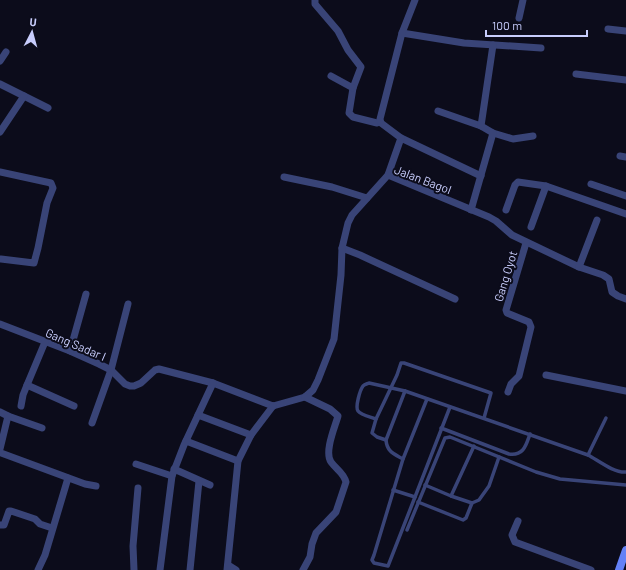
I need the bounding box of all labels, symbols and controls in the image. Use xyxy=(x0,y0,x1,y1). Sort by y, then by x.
north arrow xyxy=(12,12,52,52)
scale bar xyxy=(486,12,587,38)
text: U xyxy=(29,15,37,28)
text: 100 m xyxy=(492,18,522,32)
street label: Jalan Bagol xyxy=(392,162,454,196)
street label: Gang Oyot xyxy=(491,249,519,303)
street label: Gang Sadar I xyxy=(44,325,108,363)

